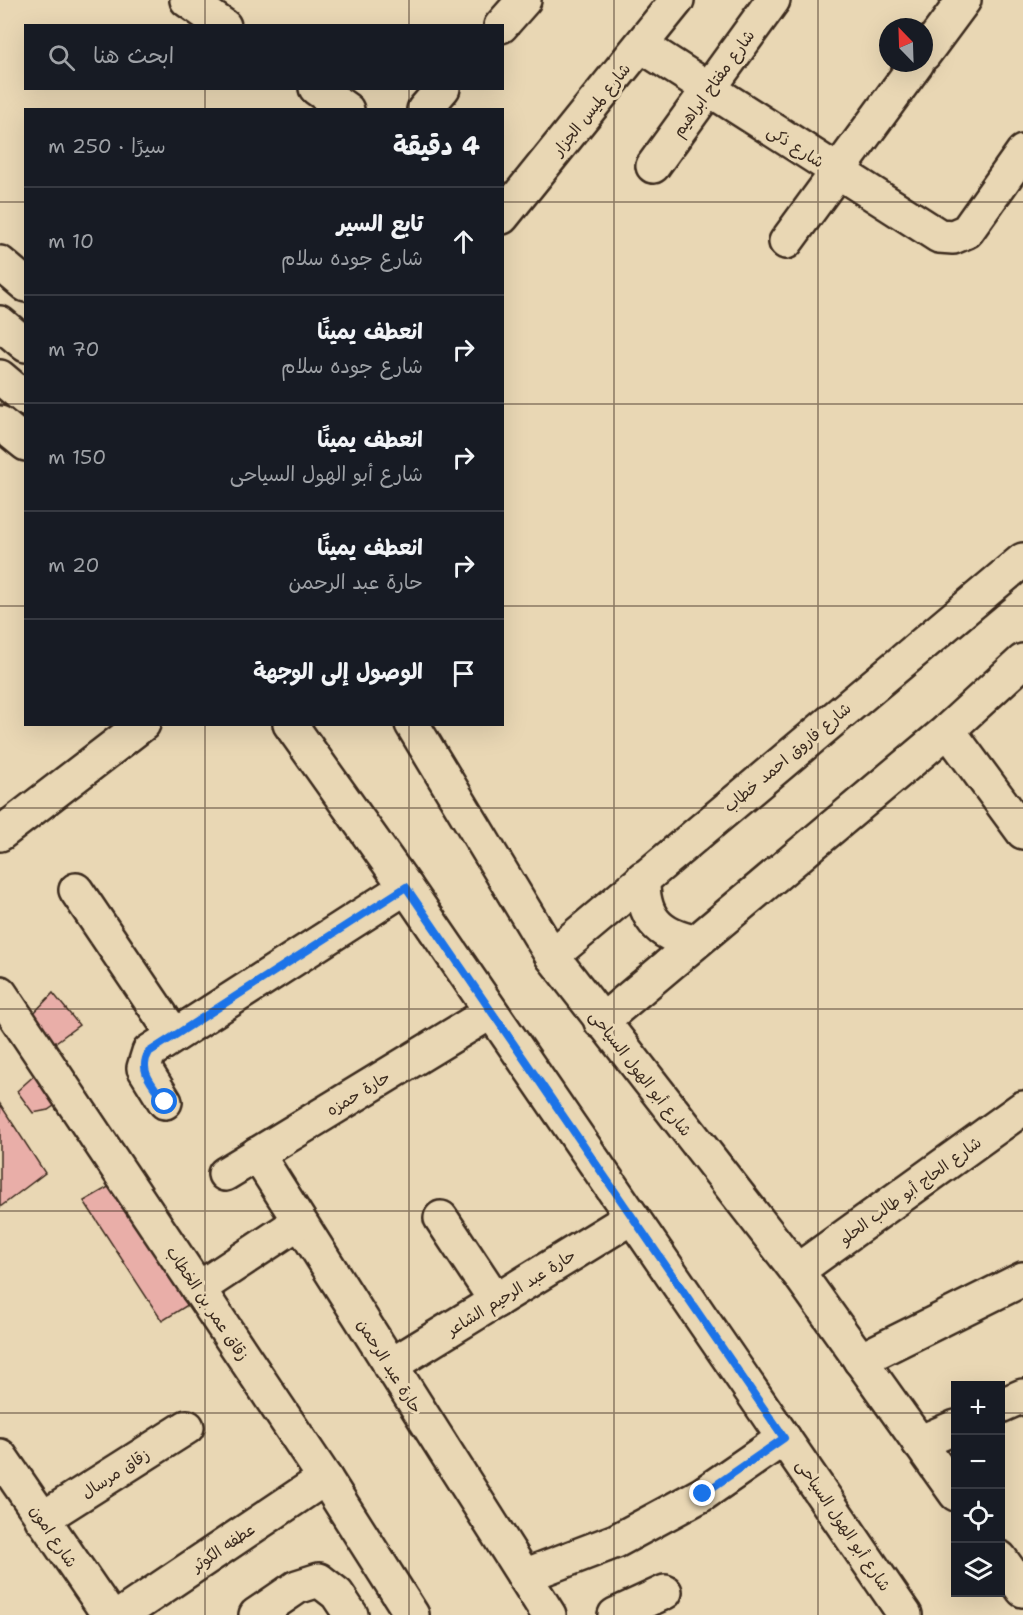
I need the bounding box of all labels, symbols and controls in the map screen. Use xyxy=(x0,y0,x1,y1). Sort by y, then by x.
north arrow xyxy=(879,18,933,72)
search box xyxy=(24,24,504,90)
street label: شارع مفتاح ابراهيم xyxy=(667,26,761,142)
icon: search xyxy=(45,41,78,74)
text: ابحث هنا xyxy=(93,41,174,70)
street label: شارع لميس الجزار xyxy=(546,59,636,162)
street label: شارع ذكى xyxy=(763,120,828,173)
text: 4 دقيقة xyxy=(393,128,480,163)
text: سيرًا · 250 m xyxy=(48,133,166,159)
text: تابع السير xyxy=(337,209,423,238)
icon: ahead xyxy=(447,225,480,258)
text: 10 m xyxy=(48,228,94,254)
text: شارع جوده سلام xyxy=(281,245,423,271)
text: انعطف يمينًا xyxy=(317,317,423,346)
icon: right xyxy=(447,333,480,366)
text: 70 m xyxy=(48,336,100,362)
text: شارع جوده سلام xyxy=(281,353,423,379)
text: انعطف يمينًا xyxy=(317,425,423,454)
icon: right xyxy=(447,441,480,474)
text: 150 m xyxy=(48,444,106,470)
text: شارع أبو الهول السياحى xyxy=(230,461,423,487)
text: انعطف يمينًا xyxy=(317,533,423,562)
icon: right xyxy=(447,549,480,582)
text: 20 m xyxy=(48,552,99,578)
text: حارة عبد الرحمن xyxy=(289,569,423,595)
text: الوصول إلى الوجهة xyxy=(253,657,423,686)
icon: arrive xyxy=(447,657,480,690)
street label: شارع فاروق احمد خطاب xyxy=(719,698,856,818)
street label: شارع أبو الهول السياحى xyxy=(584,1006,696,1141)
street label: حارة حمزه xyxy=(323,1066,394,1121)
route start xyxy=(151,1088,177,1114)
street label: شارع الحاج أبو طالب الحلو xyxy=(834,1132,986,1250)
street label: زقاق عمر بن الخطاب xyxy=(161,1242,254,1365)
street label: حارة عبد الرحيم الشاعر xyxy=(441,1244,581,1343)
street label: حارة عبد الرحمن xyxy=(352,1315,427,1417)
map controls xyxy=(951,1381,1005,1597)
button: + xyxy=(951,1381,1005,1435)
button: − xyxy=(951,1435,1005,1489)
street label: زقاق مرسال xyxy=(77,1444,153,1503)
street label: شارع أبو الهول السياحى xyxy=(791,1455,896,1596)
route end xyxy=(689,1480,715,1506)
button: locate xyxy=(951,1489,1005,1543)
street label: شارع امون xyxy=(24,1501,82,1572)
street label: عطفه الكوثر xyxy=(186,1519,259,1577)
button: layers xyxy=(951,1543,1005,1597)

